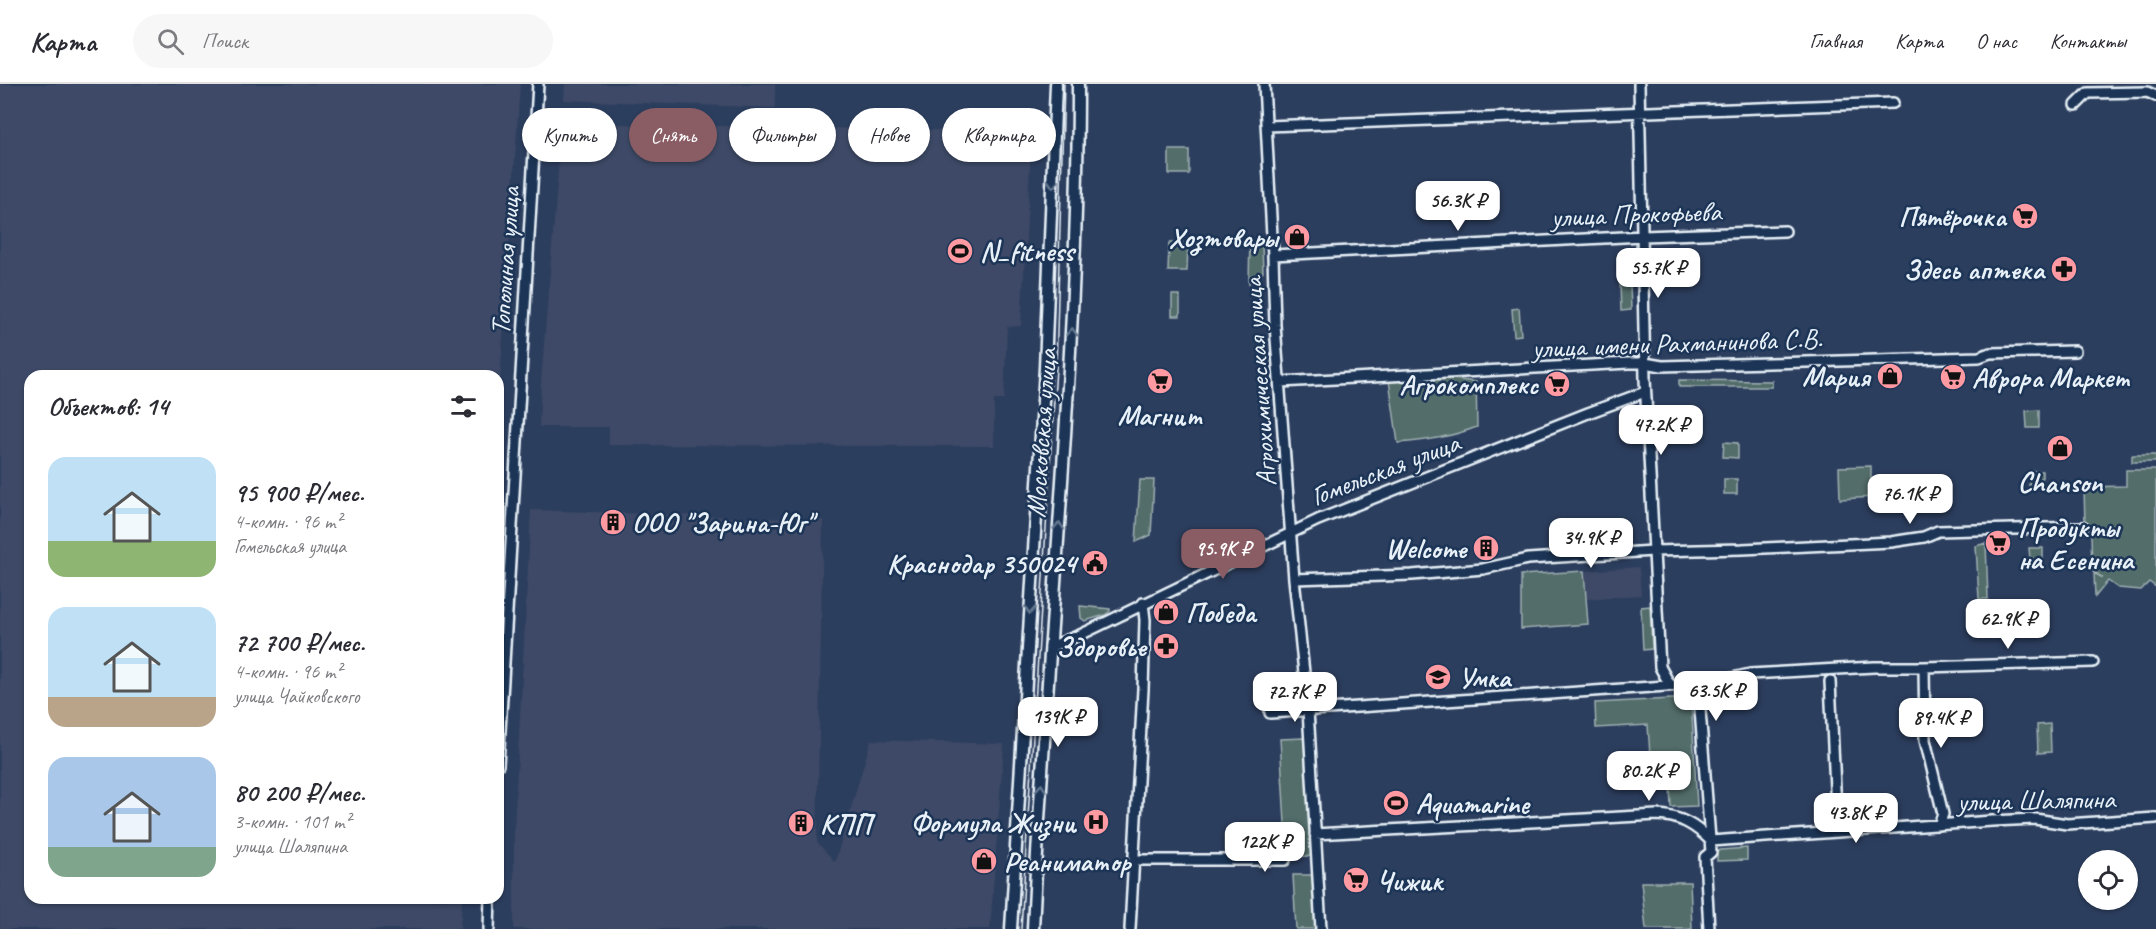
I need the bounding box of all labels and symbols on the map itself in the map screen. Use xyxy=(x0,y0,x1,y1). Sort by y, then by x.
one-way arrow xyxy=(1046,180,1059,189)
pin: 56.3K ₽ xyxy=(1403,181,1513,232)
street label: Тополиная улица xyxy=(482,184,528,336)
street label: улица Прокофьева xyxy=(1548,193,1723,235)
place label: Пятёрочка xyxy=(1899,199,2008,234)
supermarket icon: Пятёрочка xyxy=(2010,201,2040,231)
place label: Хозтовары xyxy=(1169,220,1281,256)
shop icon: Хозтовары xyxy=(1282,222,1312,252)
place label: N_fitness xyxy=(980,234,1077,269)
sports icon: N_fitness xyxy=(945,236,975,266)
pin: 55.7K ₽ xyxy=(1603,248,1713,299)
place label: Здесь аптека xyxy=(1903,252,2047,287)
pharmacy icon: Здесь аптека xyxy=(2049,254,2079,284)
street label: Агрохимическая улица xyxy=(1234,274,1284,488)
street label: улица имени Рахманинова С.В. xyxy=(1529,320,1823,366)
one-way arrow xyxy=(1065,327,1078,336)
street label: Московская улица xyxy=(1018,345,1064,519)
place label: Мария xyxy=(1802,359,1872,394)
place label: Аврора Маркет xyxy=(1972,360,2131,395)
shop icon: Мария xyxy=(1875,361,1905,391)
supermarket icon: Аврора Маркет xyxy=(1938,362,1968,392)
supermarket icon: Магнит xyxy=(1145,366,1175,396)
place label: Агрокомплекс xyxy=(1399,367,1539,402)
supermarket icon: Агрокомплекс xyxy=(1542,369,1572,399)
place label: Магнит xyxy=(1118,398,1203,433)
pin: 47.2K ₽ xyxy=(1606,405,1716,456)
street label: Гомельская улица xyxy=(1306,424,1466,513)
shop icon: Chanson xyxy=(2045,433,2075,463)
place label: Chanson xyxy=(2018,465,2104,500)
pin: 76.1K ₽ xyxy=(1855,474,1965,525)
place label: ООО "Зарина-Юг" xyxy=(632,505,819,540)
building icon: ООО "Зарина-Юг" xyxy=(598,507,628,537)
place label: Продукты на Есенина xyxy=(2018,510,2136,577)
pin: 34.9K ₽ xyxy=(1536,518,1646,569)
one-way arrow xyxy=(1052,522,1065,531)
supermarket icon: Продукты на Есенина xyxy=(1983,528,2013,558)
pin: 95.9K ₽ xyxy=(1168,529,1278,580)
place label: Welcome xyxy=(1385,531,1469,566)
building icon: Welcome xyxy=(1471,533,1501,563)
place label: Краснодар 350024 xyxy=(887,546,1079,581)
public building icon: Краснодар 350024 xyxy=(1080,548,1110,578)
place label: Победа xyxy=(1186,595,1258,630)
shop icon: Победа xyxy=(1151,597,1181,627)
pin: 62.9K ₽ xyxy=(1953,599,2063,650)
one-way arrow xyxy=(1024,605,1037,614)
place label: Здоровье xyxy=(1056,629,1148,664)
pharmacy icon: Здоровье xyxy=(1151,631,1181,661)
place label: Умка xyxy=(1458,660,1513,695)
school or university icon: Умка xyxy=(1423,662,1453,692)
pin: 63.5K ₽ xyxy=(1661,671,1771,722)
pin: 72.7K ₽ xyxy=(1240,672,1350,723)
pin: 139K ₽ xyxy=(1009,697,1107,748)
pin: 89.4K ₽ xyxy=(1886,698,1996,749)
pin: 80.2K ₽ xyxy=(1594,751,1704,802)
street label: улица Шаляпина xyxy=(1955,781,2117,819)
one-way arrow xyxy=(1034,784,1047,793)
place label: Aquamarine xyxy=(1416,786,1531,821)
sports icon: Aquamarine xyxy=(1381,788,1411,818)
pin: 43.8K ₽ xyxy=(1801,793,1911,844)
place label: Формула Жизни xyxy=(911,805,1077,841)
place label: КПП xyxy=(820,806,876,841)
hospital icon: Формула Жизни xyxy=(1081,807,1111,837)
building icon: КПП xyxy=(786,808,816,838)
pin: 122K ₽ xyxy=(1216,822,1314,873)
place label: Реаниматор xyxy=(1004,844,1133,879)
shop icon: Реаниматор xyxy=(969,846,999,876)
place label: Чижик xyxy=(1376,863,1444,898)
supermarket icon: Чижик xyxy=(1341,865,1371,895)

